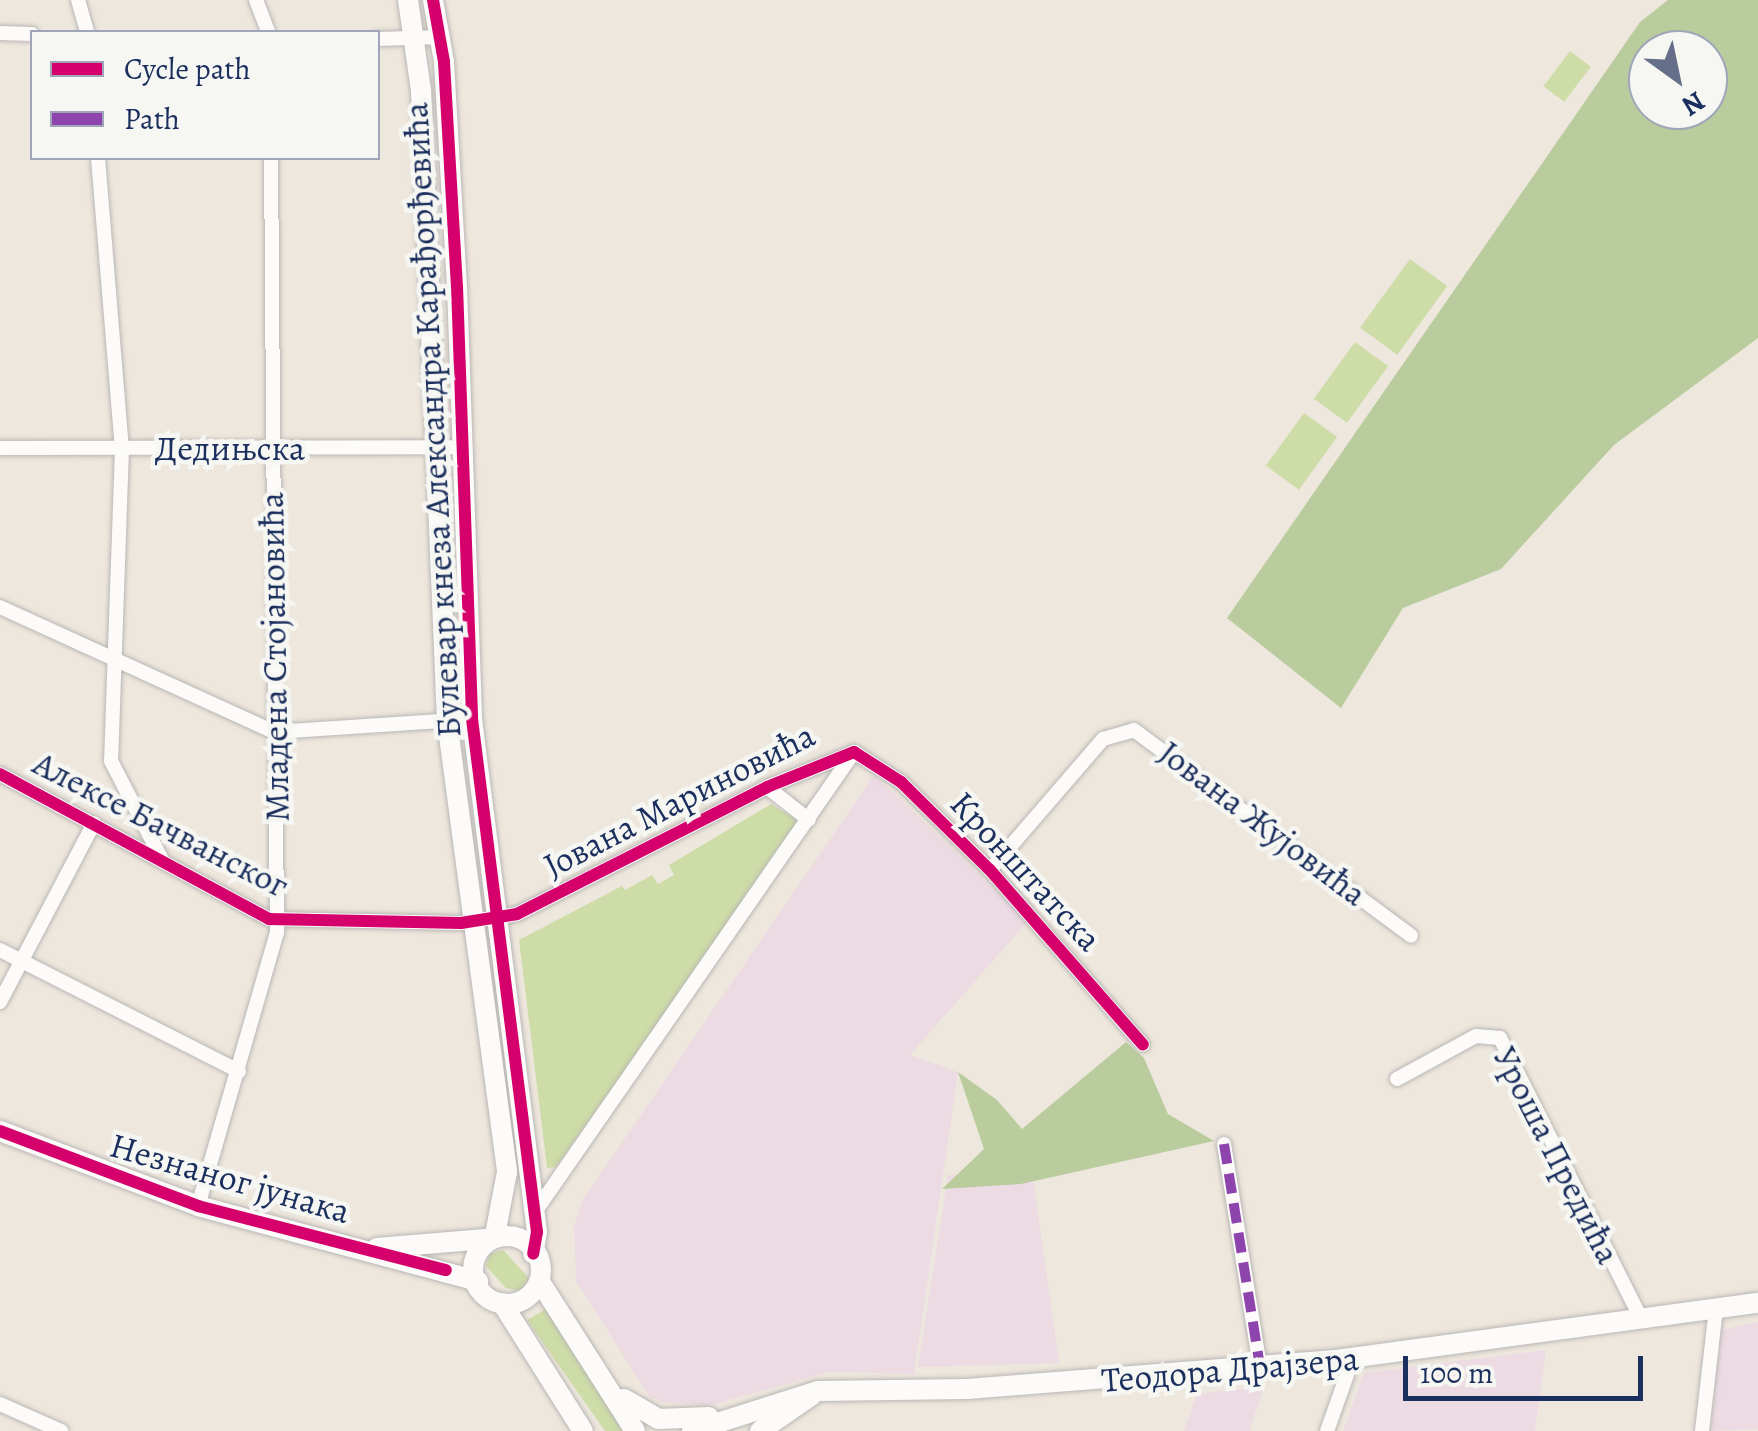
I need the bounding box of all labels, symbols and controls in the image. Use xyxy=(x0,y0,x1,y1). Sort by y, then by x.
legend xyxy=(30,30,380,160)
north arrow xyxy=(1628,30,1728,130)
text: Cycle path xyxy=(124,49,251,89)
text: N xyxy=(1674,82,1712,125)
text: Path xyxy=(124,99,180,139)
street label: Булевар кнеза Александра Карађорђевића xyxy=(394,101,470,739)
street label: Дедињска xyxy=(155,427,305,469)
street label: Младена Стојановића xyxy=(250,492,298,822)
street label: Јована Мариновића xyxy=(537,714,821,886)
street label: Јована Жујовића xyxy=(1151,731,1375,915)
street label: Алексе Бачванског xyxy=(26,742,296,906)
street label: Кронштатска xyxy=(942,783,1110,959)
street label: Уроша Предића xyxy=(1484,1039,1630,1271)
street label: Незнаног јунака xyxy=(105,1124,355,1232)
scale bar xyxy=(1408,1336,1648,1398)
street label: Теодора Драјзера xyxy=(1100,1337,1360,1401)
text: 100 m xyxy=(1420,1353,1493,1393)

